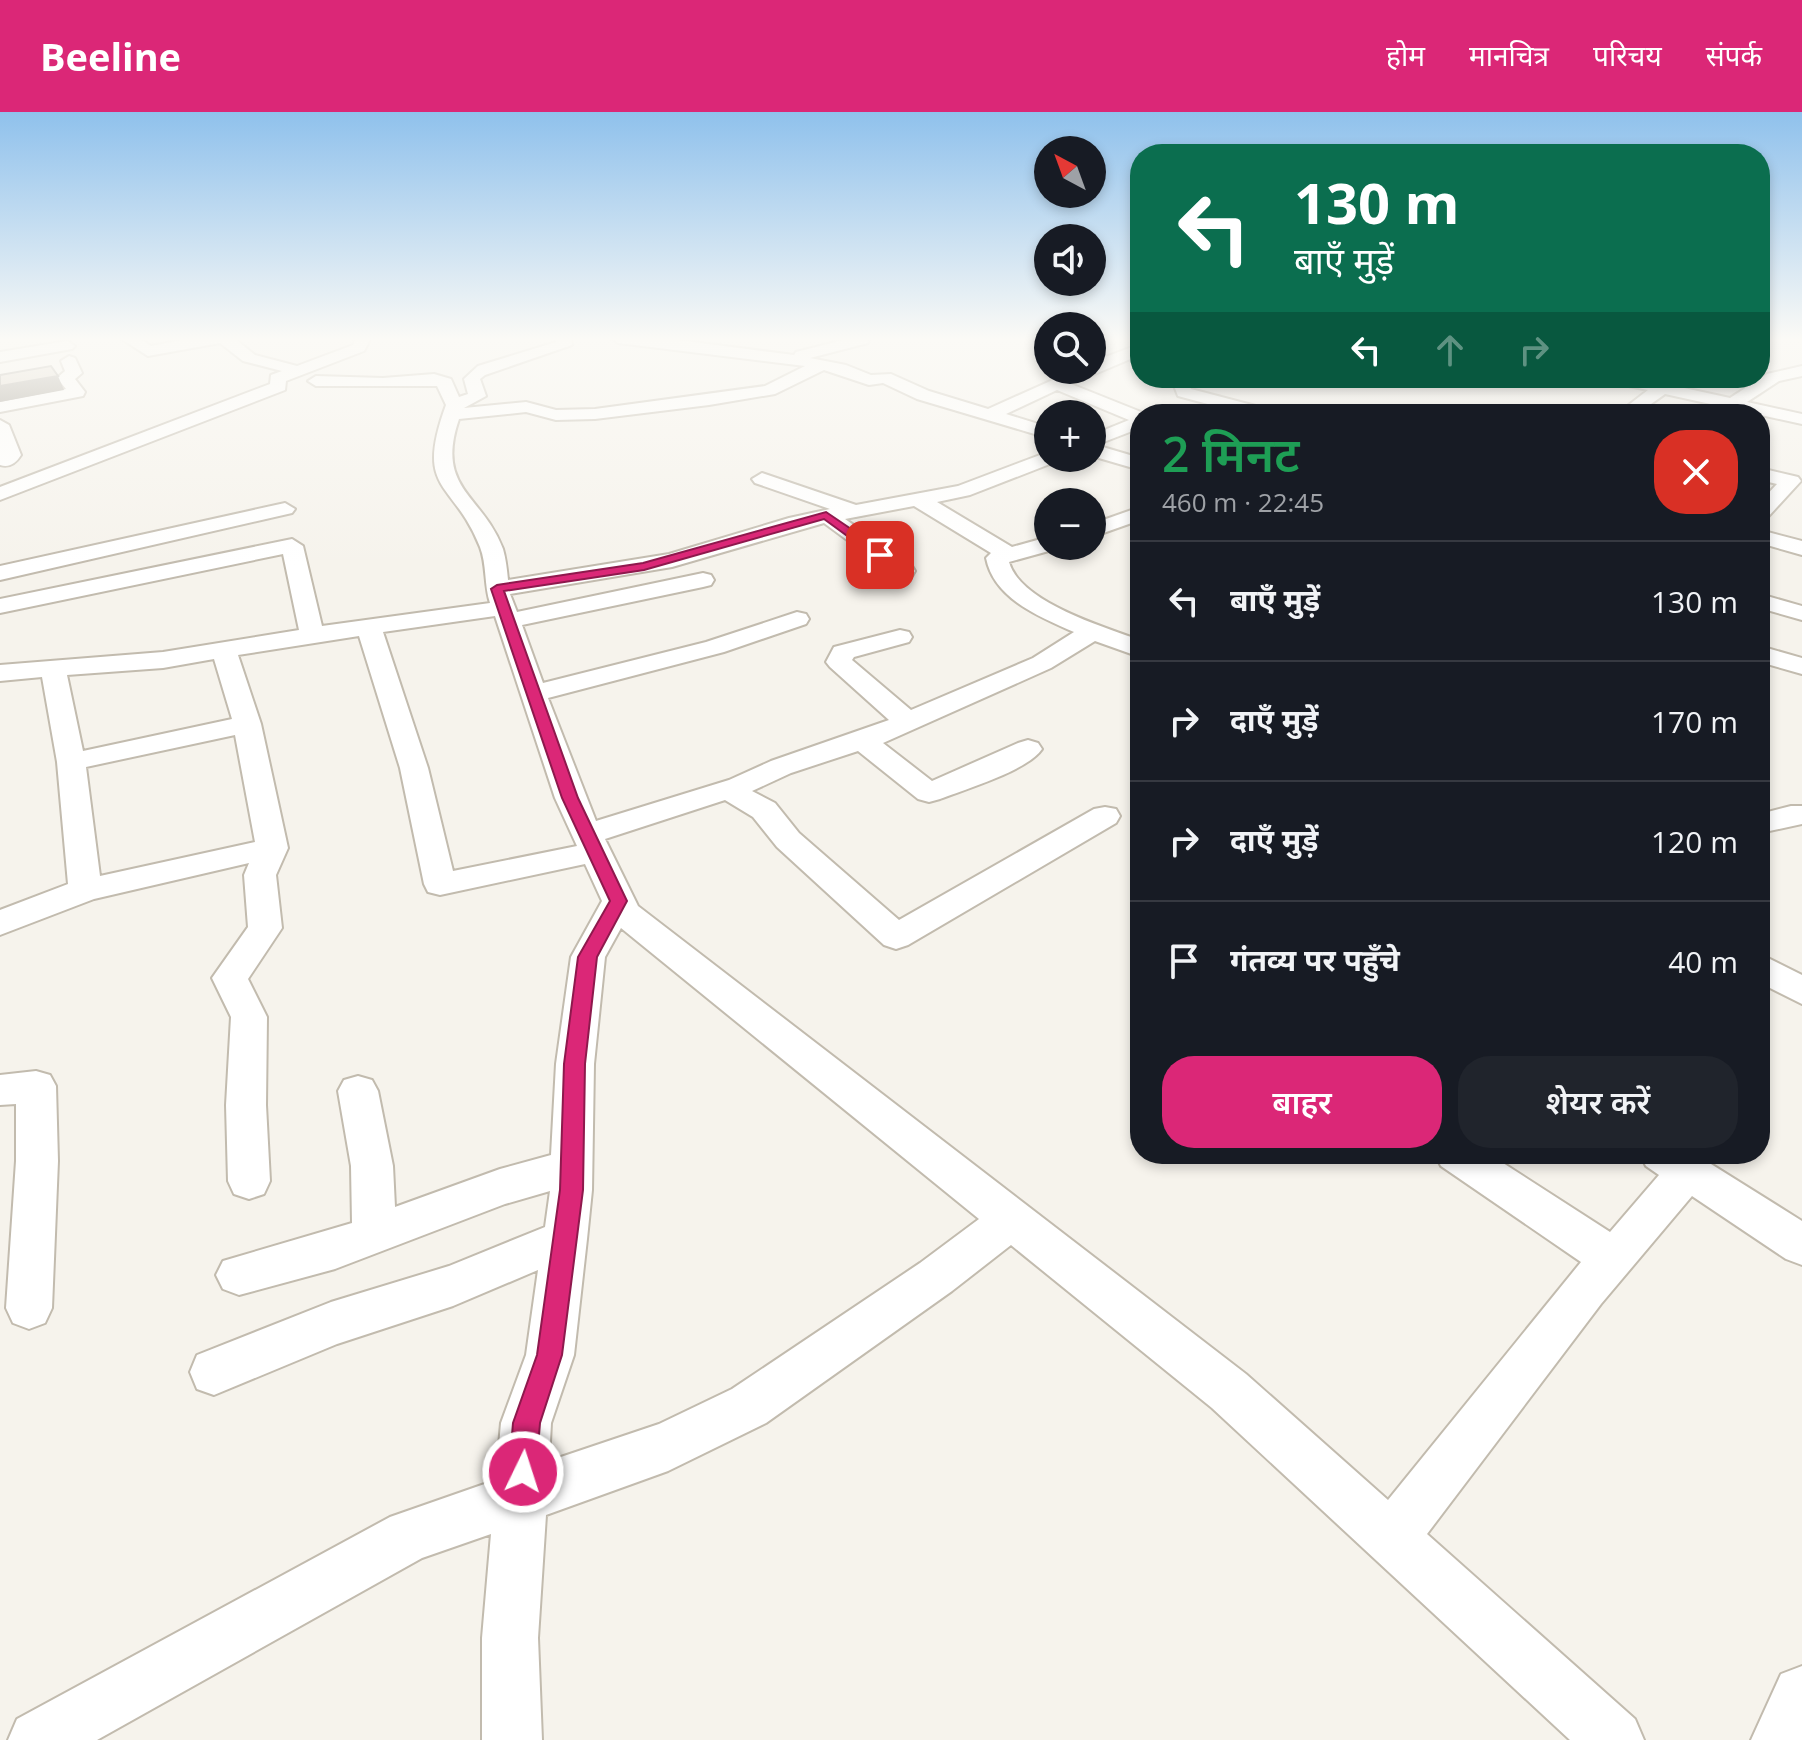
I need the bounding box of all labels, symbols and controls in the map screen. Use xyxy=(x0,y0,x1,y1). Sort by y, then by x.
text: Beeline xyxy=(40,30,181,82)
text: होम xyxy=(1386,36,1425,74)
text: मानचित्र xyxy=(1469,36,1549,74)
text: परिचय xyxy=(1593,36,1662,74)
text: संपर्क xyxy=(1706,36,1762,74)
north arrow xyxy=(1034,136,1106,208)
map controls xyxy=(1034,136,1106,560)
text: 130 m xyxy=(1294,164,1460,240)
icon: left xyxy=(1162,176,1266,280)
button: sound xyxy=(1034,224,1106,296)
text: बाएँ मुड़ें xyxy=(1294,236,1394,285)
button: search xyxy=(1034,312,1106,384)
icon: left xyxy=(1344,328,1388,372)
icon: ahead xyxy=(1428,328,1472,372)
icon: right xyxy=(1512,328,1556,372)
button: + xyxy=(1034,400,1106,472)
text: 2 मिनट xyxy=(1162,421,1299,486)
button: close xyxy=(1654,430,1738,514)
text: 460 m · 22:45 xyxy=(1162,484,1324,520)
button: − xyxy=(1034,488,1106,560)
pin xyxy=(846,521,914,589)
icon: arrive xyxy=(858,533,902,577)
icon: left xyxy=(1162,579,1206,623)
text: बाएँ मुड़ें xyxy=(1230,579,1320,620)
text: 130 m xyxy=(1651,581,1738,622)
icon: right xyxy=(1162,699,1206,743)
text: दाएँ मुड़ें xyxy=(1230,699,1318,740)
text: 170 m xyxy=(1651,701,1738,742)
icon: right xyxy=(1162,819,1206,863)
text: दाएँ मुड़ें xyxy=(1230,819,1318,860)
text: 120 m xyxy=(1651,821,1738,862)
icon: arrive xyxy=(1162,939,1206,983)
text: गंतव्य पर पहुँचे xyxy=(1230,939,1400,980)
text: 40 m xyxy=(1668,941,1738,982)
button: बाहर xyxy=(1162,1056,1442,1148)
button: शेयर करें xyxy=(1458,1056,1738,1148)
position arrow xyxy=(481,1430,565,1514)

